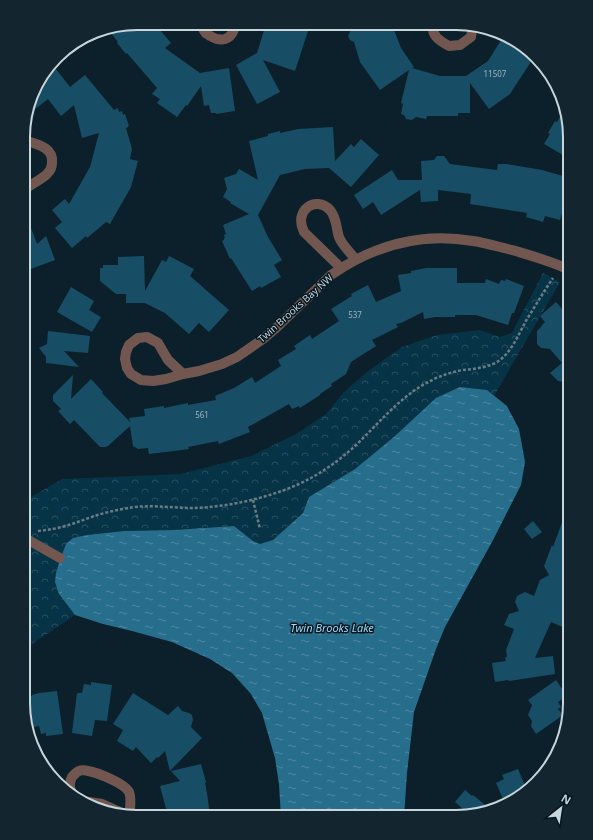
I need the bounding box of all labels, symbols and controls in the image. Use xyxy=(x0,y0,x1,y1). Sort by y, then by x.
house number: 11507 xyxy=(484,68,507,79)
street label: Twin Brooks Bay NW xyxy=(254,270,336,346)
house number: 537 xyxy=(348,309,362,320)
house number: 561 xyxy=(195,409,209,420)
water label: Twin Brooks Lake xyxy=(290,620,374,635)
north arrow xyxy=(541,788,581,828)
text: N xyxy=(559,790,574,808)

